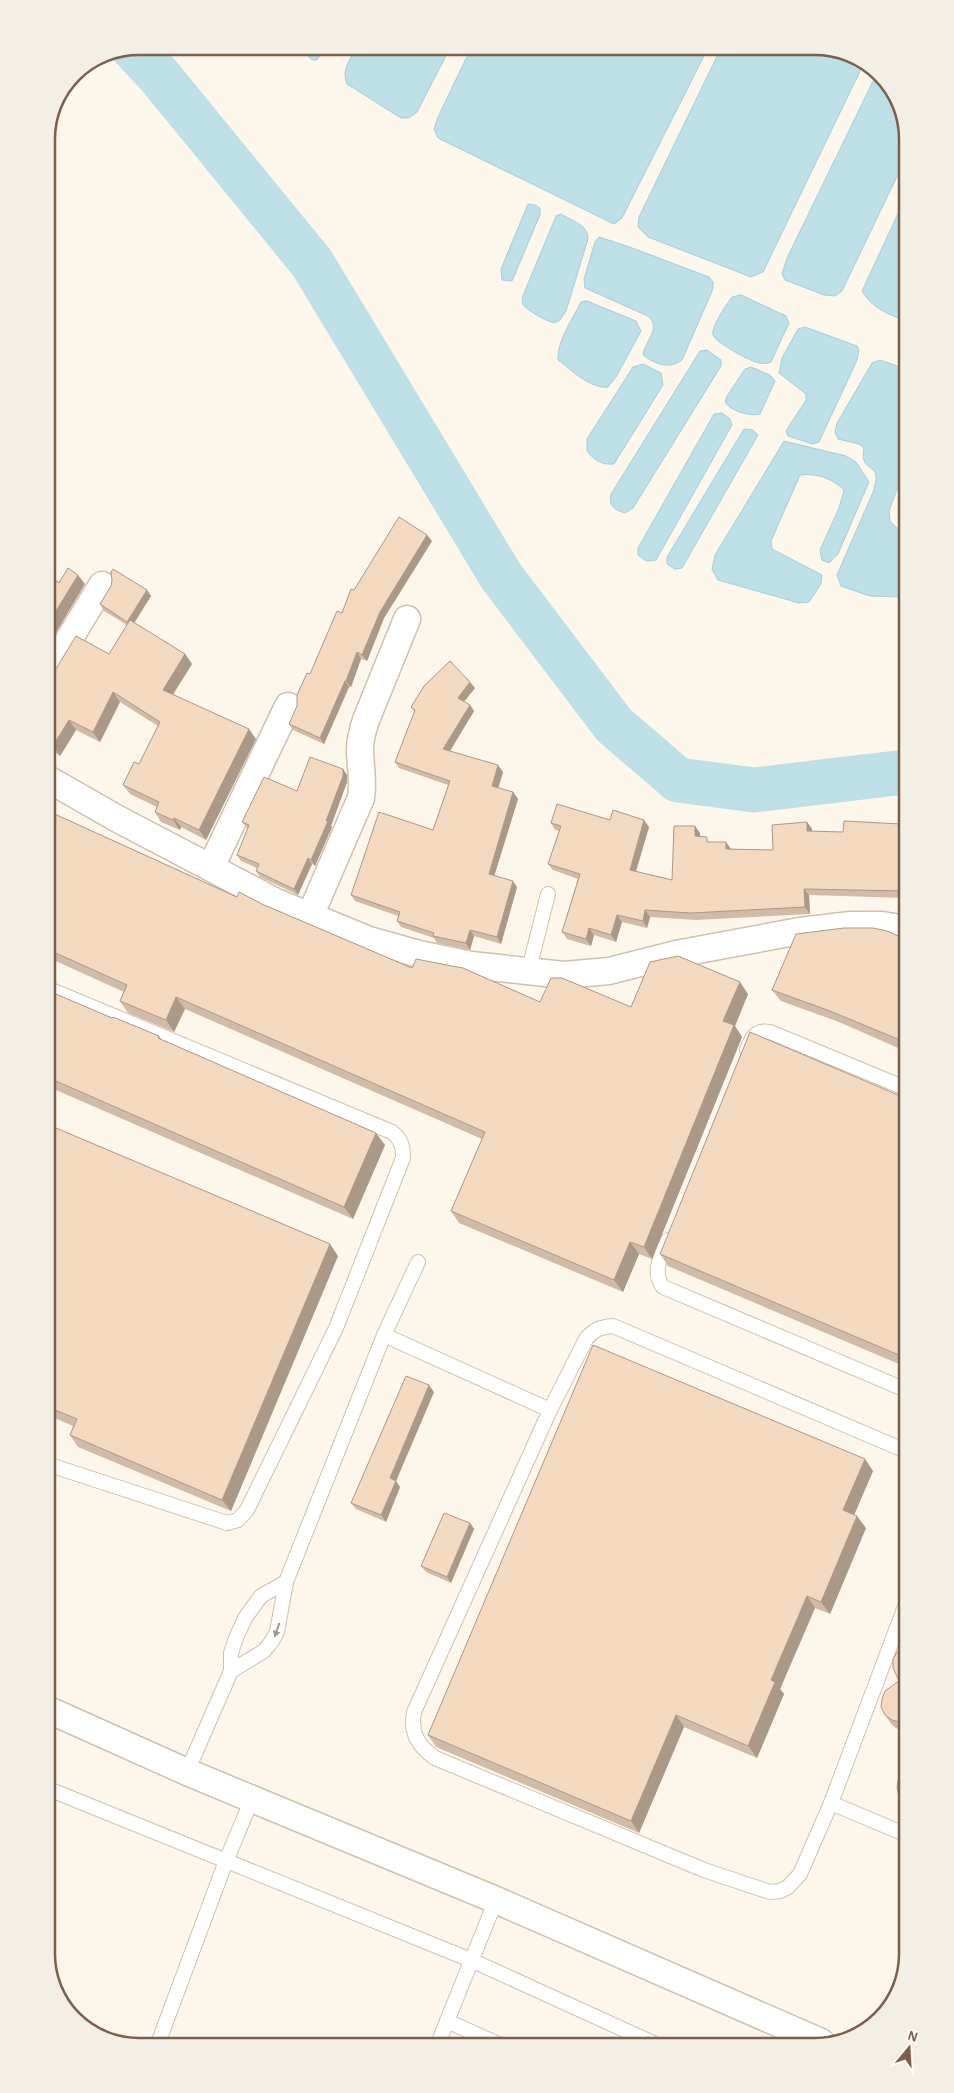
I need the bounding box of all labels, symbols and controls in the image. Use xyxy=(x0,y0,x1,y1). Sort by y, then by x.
one-way arrow xyxy=(273,1623,281,1638)
north arrow xyxy=(884,2023,934,2073)
text: N xyxy=(906,2028,920,2045)

